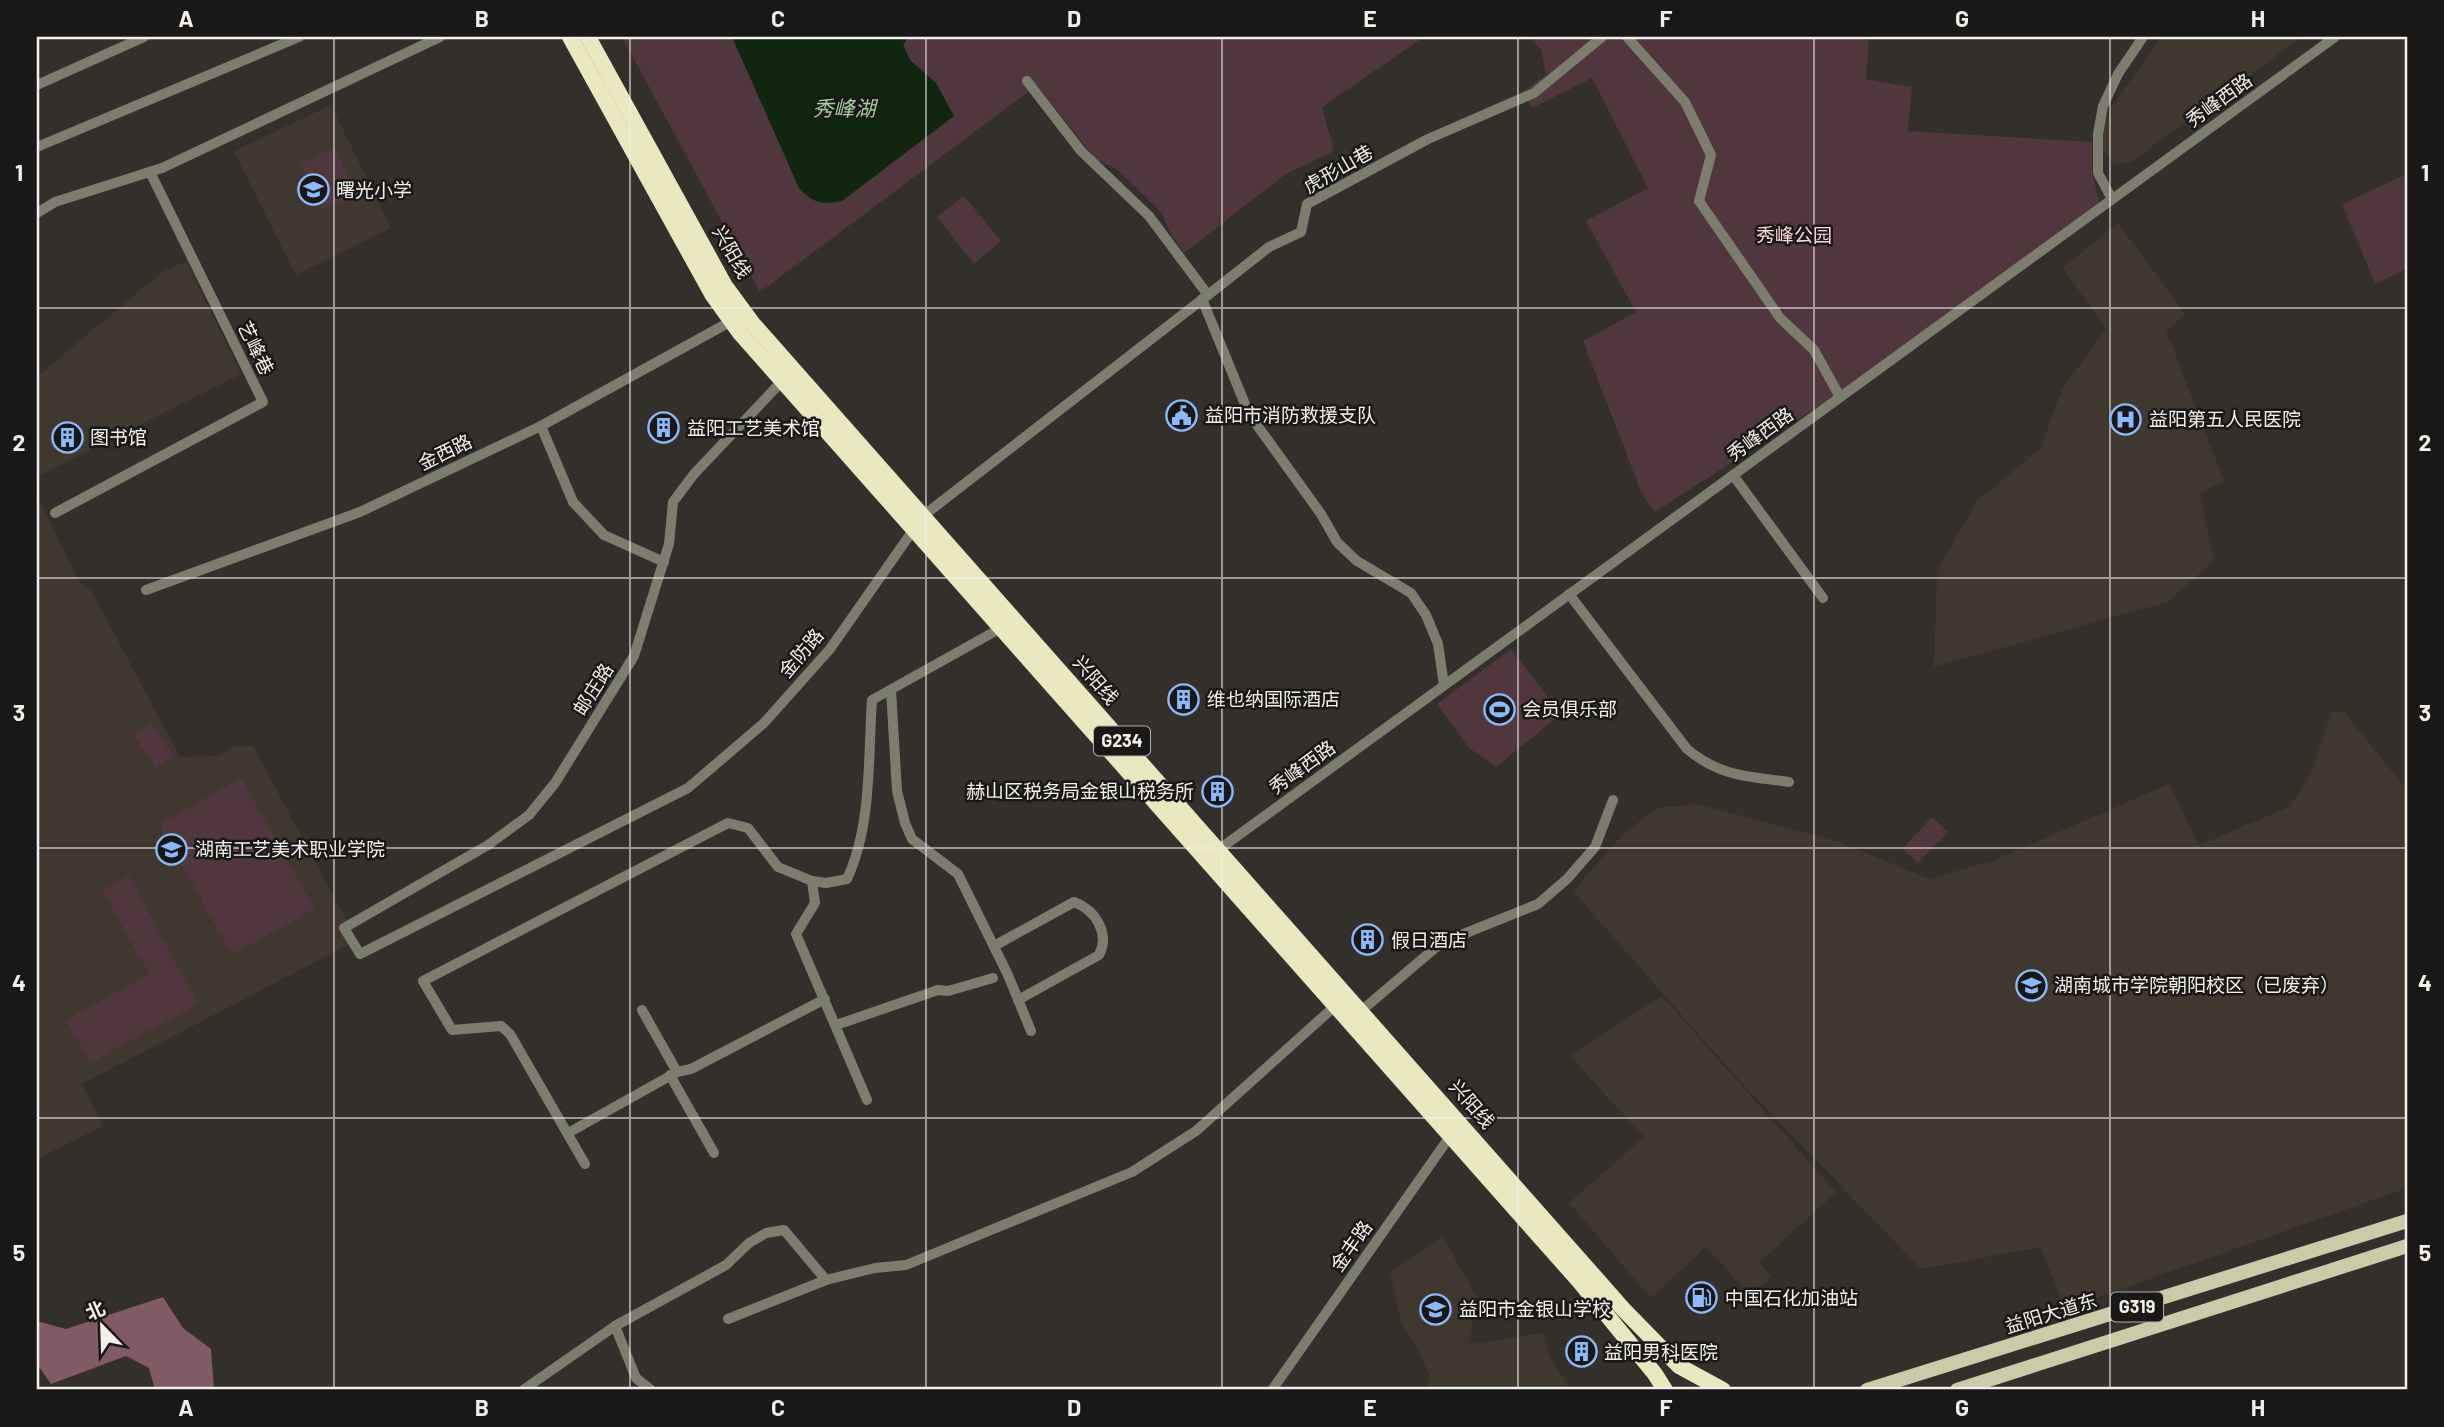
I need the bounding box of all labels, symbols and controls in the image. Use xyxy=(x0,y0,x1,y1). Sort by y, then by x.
text: A xyxy=(178,4,194,32)
text: B xyxy=(475,4,489,32)
text: C xyxy=(771,4,785,32)
text: D xyxy=(1067,4,1081,32)
text: E xyxy=(1363,4,1377,32)
text: F xyxy=(1660,4,1673,32)
text: G xyxy=(1955,4,1969,32)
text: H xyxy=(2251,4,2265,32)
street label: 秀峰西路 xyxy=(2181,68,2256,131)
water label: 秀峰湖 xyxy=(813,95,878,120)
street label: 虎形山巷 xyxy=(1299,140,1376,198)
text: 1 xyxy=(15,158,23,186)
text: 1 xyxy=(2421,158,2429,186)
school or university icon: 曙光小学 xyxy=(296,173,330,207)
place label: 曙光小学 xyxy=(336,178,412,201)
street label: 兴阳线 xyxy=(708,221,757,282)
park label: 秀峰公园 xyxy=(1756,223,1832,246)
street label: 艺峰巷 xyxy=(234,317,279,378)
public building icon: 益阳市消防救援支队 xyxy=(1165,398,1199,432)
street label: 秀峰西路 xyxy=(1722,402,1797,465)
hospital icon: 益阳第五人民医院 xyxy=(2109,402,2143,436)
place label: 益阳市消防救援支队 xyxy=(1205,403,1376,426)
place label: 益阳第五人民医院 xyxy=(2149,407,2301,430)
building icon: 益阳工艺美术馆 xyxy=(647,411,681,445)
place label: 益阳工艺美术馆 xyxy=(687,416,820,439)
building icon: 图书馆 xyxy=(50,420,84,454)
place label: 图书馆 xyxy=(90,425,147,448)
text: 2 xyxy=(13,428,25,456)
text: 2 xyxy=(2419,428,2431,456)
street label: 金西路 xyxy=(414,429,475,474)
street label: 金防路 xyxy=(773,623,828,682)
street label: 兴阳线 xyxy=(1069,651,1124,709)
street label: 邮庄路 xyxy=(568,658,617,719)
building icon: 维也纳国际酒店 xyxy=(1167,682,1201,716)
place label: 维也纳国际酒店 xyxy=(1207,687,1340,710)
sports icon: 会员俱乐部 xyxy=(1482,692,1516,726)
place label: 会员俱乐部 xyxy=(1522,697,1617,720)
text: 3 xyxy=(13,698,25,726)
text: 3 xyxy=(2419,698,2431,726)
road number: G234 xyxy=(1094,726,1150,756)
street label: 秀峰西路 xyxy=(1264,735,1339,798)
building icon: 赫山区税务局金银山税务所 xyxy=(1200,774,1234,808)
place label: 赫山区税务局金银山税务所 xyxy=(966,779,1194,802)
school or university icon: 湖南工艺美术职业学院 xyxy=(155,832,189,866)
place label: 湖南工艺美术职业学院 xyxy=(195,837,385,860)
building icon: 假日酒店 xyxy=(1351,923,1385,957)
place label: 假日酒店 xyxy=(1391,928,1467,951)
text: 4 xyxy=(12,968,26,996)
school or university icon: 湖南城市学院朝阳校区（已废弃） xyxy=(2014,968,2048,1002)
text: 4 xyxy=(2418,968,2432,996)
place label: 湖南城市学院朝阳校区（已废弃） xyxy=(2054,973,2339,996)
street label: 兴阳线 xyxy=(1445,1075,1500,1133)
street label: 金丰路 xyxy=(1325,1216,1376,1276)
text: 5 xyxy=(13,1238,25,1266)
text: 5 xyxy=(2419,1238,2431,1266)
fuel station icon: 中国石化加油站 xyxy=(1685,1281,1719,1315)
place label: 中国石化加油站 xyxy=(1725,1286,1858,1309)
street label: 益阳大道东 xyxy=(2002,1288,2100,1337)
north arrow xyxy=(66,1290,136,1360)
school or university icon: 益阳市金银山学校 xyxy=(1419,1292,1453,1326)
road number: G319 xyxy=(2111,1292,2163,1322)
text: 北 xyxy=(82,1296,108,1324)
place label: 益阳市金银山学校 xyxy=(1459,1297,1611,1320)
building icon: 益阳男科医院 xyxy=(1564,1335,1598,1369)
place label: 益阳男科医院 xyxy=(1604,1340,1718,1363)
text: A xyxy=(178,1393,194,1421)
text: B xyxy=(475,1393,489,1421)
text: C xyxy=(771,1393,785,1421)
text: D xyxy=(1067,1393,1081,1421)
text: E xyxy=(1363,1393,1377,1421)
text: F xyxy=(1660,1393,1673,1421)
text: G xyxy=(1955,1393,1969,1421)
text: H xyxy=(2251,1393,2265,1421)

